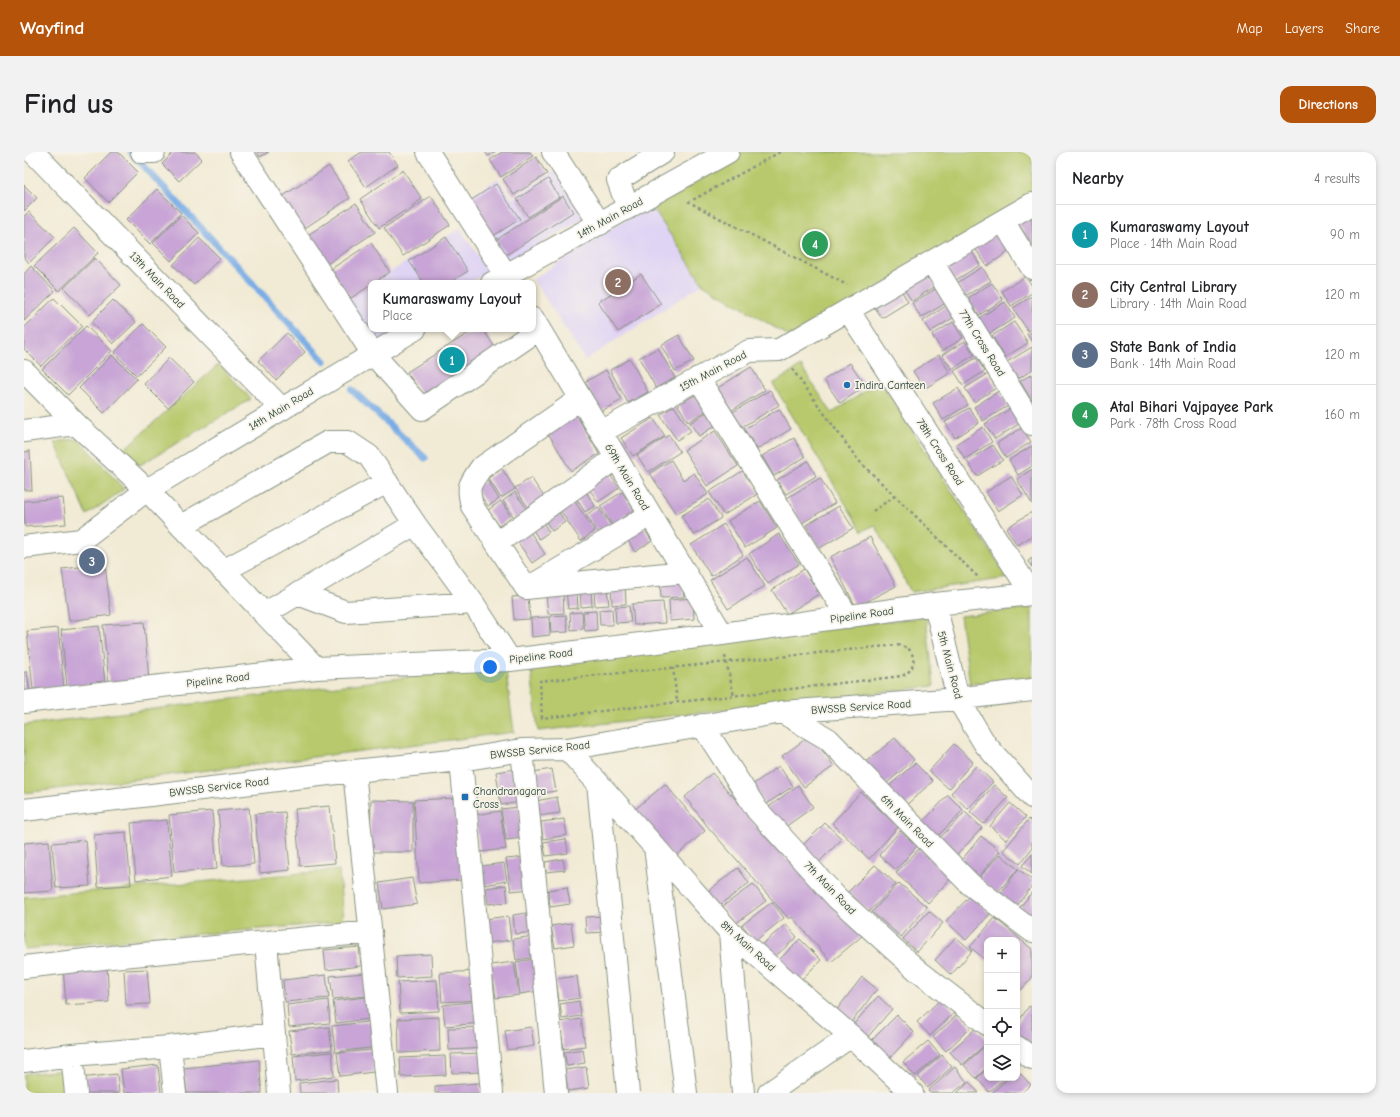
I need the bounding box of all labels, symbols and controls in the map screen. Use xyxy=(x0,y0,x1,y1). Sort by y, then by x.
text: Wayfind xyxy=(20,17,84,39)
text: Map xyxy=(1236,20,1263,37)
text: Layers xyxy=(1285,20,1323,37)
text: Share xyxy=(1345,20,1380,37)
button: Directions xyxy=(1280,86,1376,123)
text: Find us xyxy=(24,88,113,120)
text: Nearby xyxy=(1072,169,1123,188)
text: 4 results xyxy=(1314,171,1360,186)
street label: 14th Main Road xyxy=(575,194,645,241)
text: Kumaraswamy Layout xyxy=(1110,218,1249,236)
text: 1 xyxy=(1082,227,1088,242)
text: 90 m xyxy=(1330,227,1360,242)
pin: 4 xyxy=(802,229,828,259)
text: Place · 14th Main Road xyxy=(1110,236,1237,251)
street label: 13th Main Road xyxy=(127,249,187,311)
pin: 2 xyxy=(605,267,631,297)
text: City Central Library xyxy=(1110,278,1237,296)
popup xyxy=(368,280,536,332)
text: 2 xyxy=(1082,287,1088,302)
text: 120 m xyxy=(1325,287,1360,302)
text: Kumaraswamy Layout xyxy=(383,290,521,308)
text: Library · 14th Main Road xyxy=(1110,296,1247,311)
street label: 77th Cross Road xyxy=(956,307,1008,379)
text: Place xyxy=(383,308,412,323)
text: State Bank of India xyxy=(1110,338,1236,356)
pin: 1 xyxy=(439,345,465,375)
text: 3 xyxy=(1082,347,1088,362)
text: 120 m xyxy=(1325,347,1360,362)
street label: 15th Main Road xyxy=(677,348,749,394)
text: Bank · 14th Main Road xyxy=(1110,356,1236,371)
place label: Indira Canteen xyxy=(855,379,926,392)
marker: Indira Canteen xyxy=(842,380,852,390)
street label: 14th Main Road xyxy=(246,384,316,433)
text: Atal Bihari Vajpayee Park xyxy=(1110,398,1273,416)
text: 4 xyxy=(1082,407,1088,422)
text: 160 m xyxy=(1325,407,1360,422)
street label: 78th Cross Road xyxy=(914,416,966,488)
text: Park · 78th Cross Road xyxy=(1110,416,1237,431)
street label: 69th Main Road xyxy=(602,441,652,513)
pin: 3 xyxy=(79,546,105,576)
street label: Pipeline Road xyxy=(829,604,895,626)
street label: 5th Main Road xyxy=(935,630,965,700)
street label: Pipeline Road xyxy=(508,646,574,666)
your location xyxy=(480,657,500,677)
street label: Pipeline Road xyxy=(185,670,251,690)
street label: BWSSB Service Road xyxy=(811,697,912,717)
street label: BWSSB Service Road xyxy=(489,738,591,762)
street label: BWSSB Service Road xyxy=(168,774,270,800)
place label: Chandranagara Cross xyxy=(473,785,546,811)
marker: Chandranagara Cross xyxy=(460,792,470,802)
street label: 6th Main Road xyxy=(878,792,936,850)
street label: 7th Main Road xyxy=(801,859,859,917)
street label: 8th Main Road xyxy=(718,918,778,974)
map controls xyxy=(984,937,1020,1081)
button: + xyxy=(984,937,1020,973)
button: − xyxy=(984,973,1020,1009)
button: locate xyxy=(984,1009,1020,1045)
button: layers xyxy=(984,1045,1020,1081)

